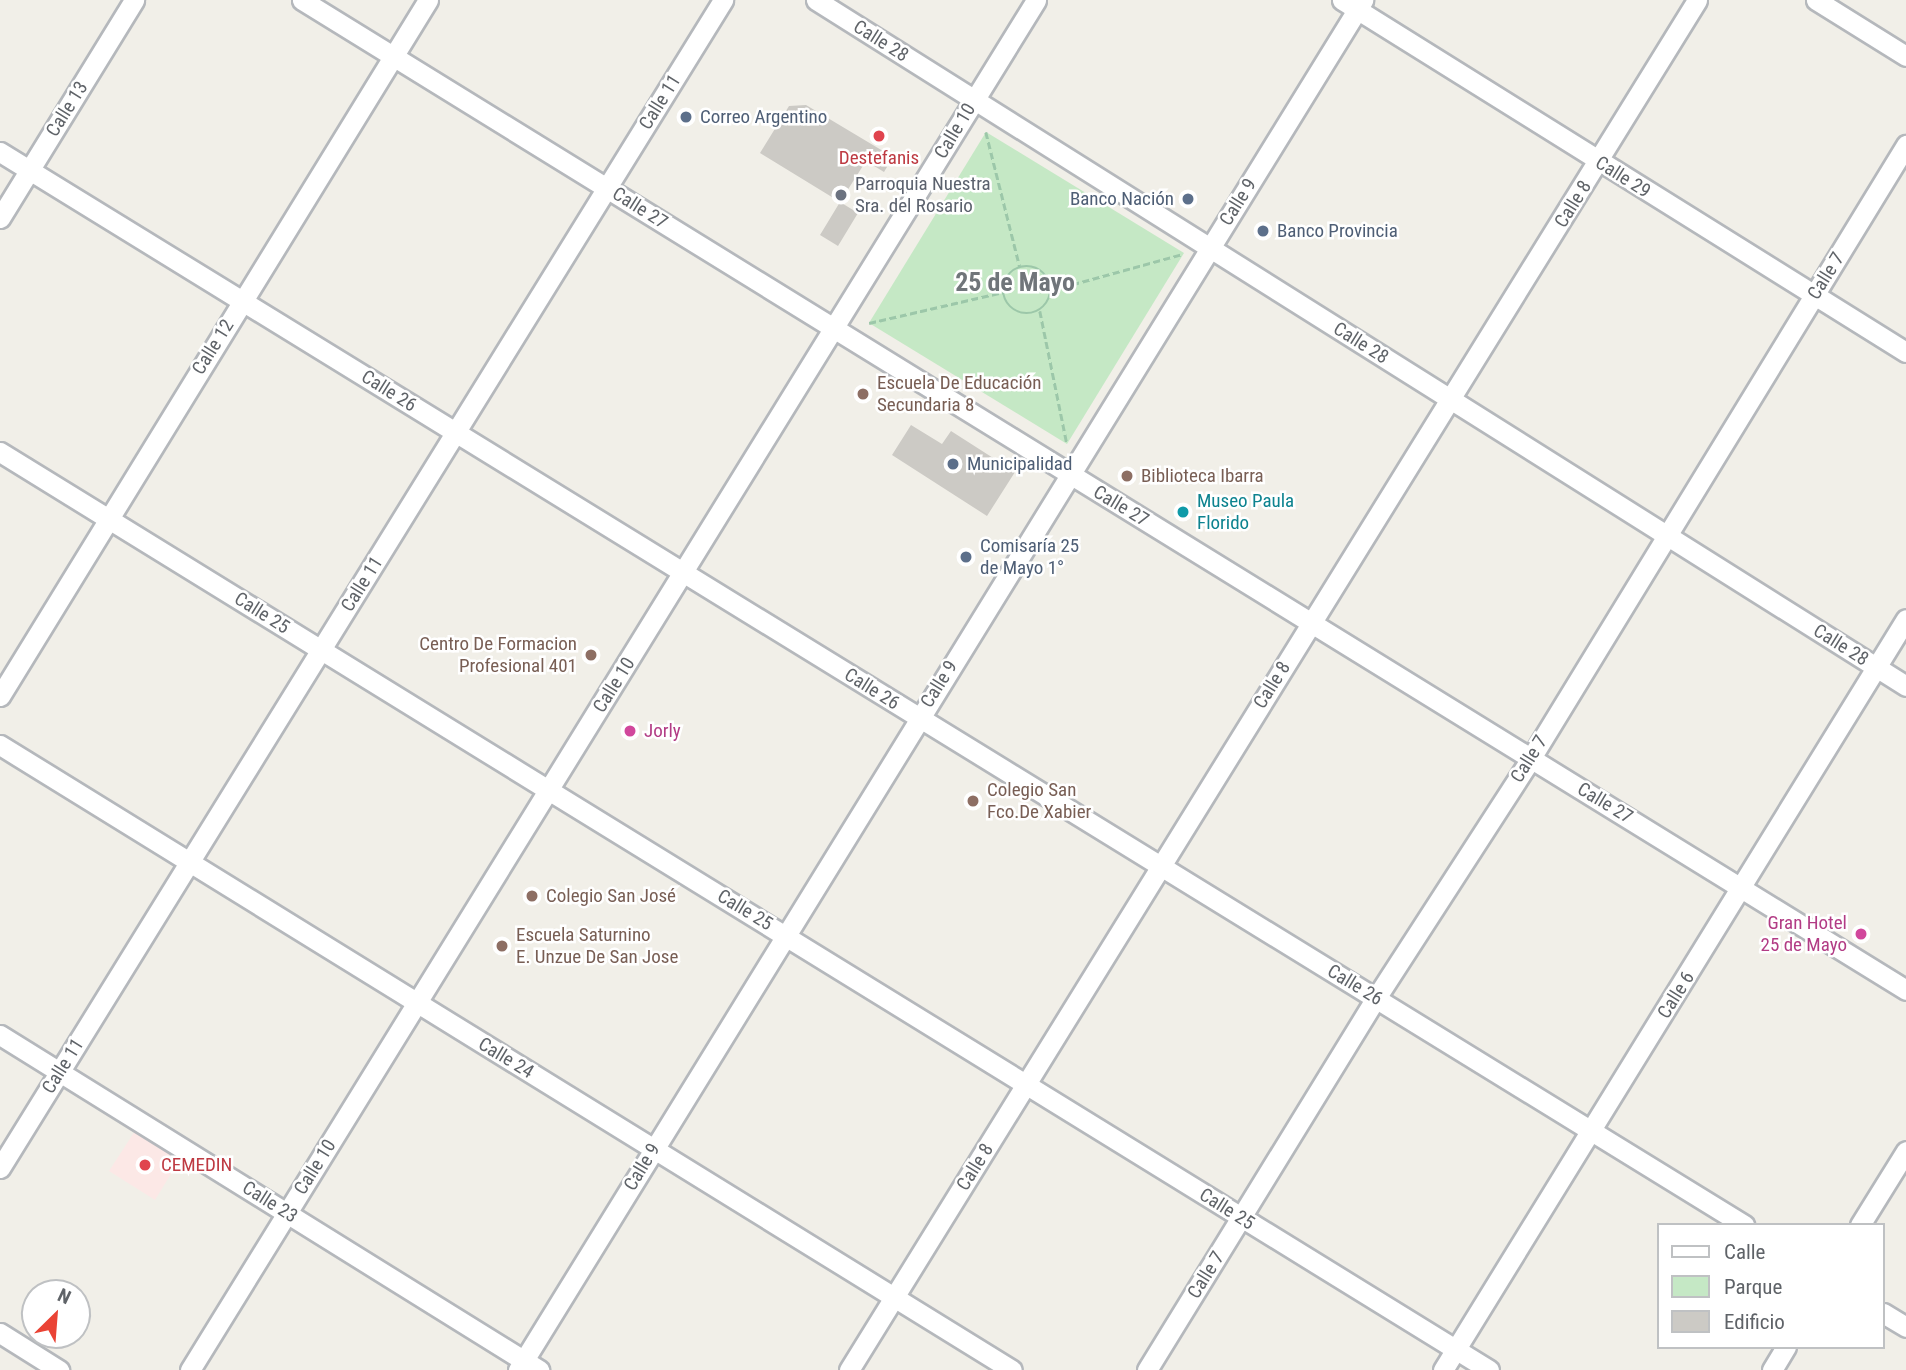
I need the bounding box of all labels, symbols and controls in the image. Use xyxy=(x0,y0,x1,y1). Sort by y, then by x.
street label: Calle 28 xyxy=(849,15,913,67)
street label: Calle 11 xyxy=(634,70,686,134)
street label: Calle 13 xyxy=(41,77,93,141)
street label: Calle 10 xyxy=(930,99,980,163)
place label: Correo Argentino xyxy=(700,106,827,128)
marker: Correo Argentino xyxy=(678,109,694,125)
marker: Destefanis xyxy=(871,128,887,144)
place label: Destefanis xyxy=(839,147,919,169)
street label: Calle 29 xyxy=(1591,151,1655,203)
place label: Parroquia Nuestra Sra. del Rosario xyxy=(855,173,991,217)
street label: Calle 9 xyxy=(1215,174,1261,230)
street label: Calle 8 xyxy=(1550,176,1596,232)
street label: Calle 27 xyxy=(608,182,672,234)
marker: Parroquia Nuestra Sra. del Rosario xyxy=(833,187,849,203)
place label: Banco Nación xyxy=(1070,188,1174,210)
marker: Banco Nación xyxy=(1180,191,1196,207)
place label: Banco Provincia xyxy=(1277,220,1398,242)
marker: Banco Provincia xyxy=(1255,223,1271,239)
street label: Calle 7 xyxy=(1803,248,1849,304)
district label: 25 de Mayo xyxy=(955,267,1075,299)
street label: Calle 12 xyxy=(187,315,239,379)
street label: Calle 28 xyxy=(1329,317,1393,369)
street label: Calle 26 xyxy=(357,365,421,417)
place label: Escuela De Educación Secundaria 8 xyxy=(877,372,1042,416)
marker: Escuela De Educación Secundaria 8 xyxy=(855,386,871,402)
place label: Municipalidad xyxy=(967,453,1072,475)
marker: Municipalidad xyxy=(945,456,961,472)
place label: Biblioteca Ibarra xyxy=(1141,465,1264,487)
marker: Biblioteca Ibarra xyxy=(1119,468,1135,484)
street label: Calle 27 xyxy=(1089,481,1153,531)
place label: Museo Paula Florido xyxy=(1197,490,1294,534)
marker: Museo Paula Florido xyxy=(1175,504,1191,520)
place label: Comisaría 25 de Mayo 1° xyxy=(980,535,1079,579)
marker: Comisaría 25 de Mayo 1° xyxy=(958,549,974,565)
street label: Calle 11 xyxy=(336,552,388,616)
street label: Calle 25 xyxy=(230,587,294,639)
street label: Calle 28 xyxy=(1809,619,1873,671)
place label: Centro De Formacion Profesional 401 xyxy=(419,633,577,677)
marker: Centro De Formacion Profesional 401 xyxy=(583,647,599,663)
street label: Calle 10 xyxy=(588,653,640,717)
street label: Calle 9 xyxy=(916,656,962,712)
street label: Calle 8 xyxy=(1249,657,1295,713)
street label: Calle 26 xyxy=(840,663,904,715)
place label: Jorly xyxy=(644,720,681,742)
marker: Jorly xyxy=(622,723,638,739)
street label: Calle 7 xyxy=(1506,731,1552,787)
street label: Calle 27 xyxy=(1573,778,1637,828)
place label: Colegio San Fco.De Xabier xyxy=(987,779,1091,823)
marker: Colegio San Fco.De Xabier xyxy=(965,793,981,809)
place label: Colegio San José xyxy=(546,885,676,907)
street label: Calle 25 xyxy=(713,885,777,935)
marker: Colegio San José xyxy=(524,888,540,904)
place label: Gran Hotel 25 de Mayo xyxy=(1761,912,1847,956)
place label: Escuela Saturnino E. Unzue De San Jose xyxy=(516,924,678,968)
marker: Gran Hotel 25 de Mayo xyxy=(1853,926,1869,942)
marker: Escuela Saturnino E. Unzue De San Jose xyxy=(494,938,510,954)
street label: Calle 26 xyxy=(1323,960,1387,1010)
street label: Calle 6 xyxy=(1653,967,1699,1023)
street label: Calle 24 xyxy=(474,1033,538,1083)
street label: Calle 11 xyxy=(37,1034,89,1098)
street label: Calle 10 xyxy=(289,1135,341,1199)
street label: Calle 9 xyxy=(619,1139,665,1195)
street label: Calle 8 xyxy=(952,1139,998,1195)
place label: CEMEDIN xyxy=(161,1154,232,1176)
marker: CEMEDIN xyxy=(135,1155,155,1175)
street label: Calle 23 xyxy=(238,1176,302,1228)
street label: Calle 25 xyxy=(1195,1183,1259,1235)
legend xyxy=(1658,1223,1885,1349)
text: Calle xyxy=(1724,1240,1765,1264)
street label: Calle 7 xyxy=(1183,1247,1229,1303)
text: Parque xyxy=(1724,1275,1782,1299)
north arrow xyxy=(21,1279,91,1349)
text: N xyxy=(54,1283,74,1309)
text: Edificio xyxy=(1724,1310,1785,1334)

